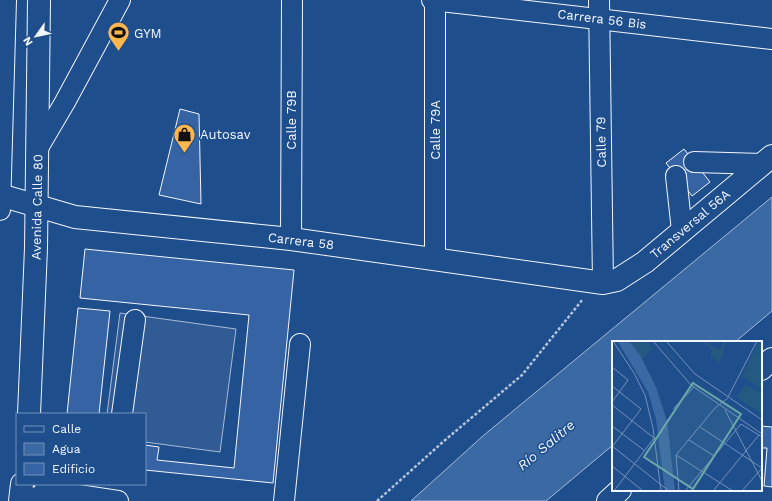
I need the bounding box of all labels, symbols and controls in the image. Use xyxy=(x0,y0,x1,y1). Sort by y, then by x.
street label: Carrera 56 Bis xyxy=(557,6,647,32)
north arrow xyxy=(16,16,56,56)
sports icon: GYM xyxy=(106,20,132,53)
place label: GYM xyxy=(134,26,162,41)
text: N xyxy=(20,34,36,48)
street label: Calle 79B xyxy=(284,90,299,150)
street label: Calle 79A xyxy=(428,100,443,160)
street label: Calle 79 xyxy=(593,116,609,168)
shop icon: Autosav xyxy=(172,121,198,154)
place label: Autosav xyxy=(200,127,251,142)
street label: Avenida Calle 80 xyxy=(29,154,45,260)
street label: Transversal 56A xyxy=(647,186,733,262)
street label: Carrera 58 xyxy=(267,230,335,252)
inset map xyxy=(612,341,762,491)
legend xyxy=(16,413,146,485)
water label: Río Salitre xyxy=(514,416,578,474)
text: Calle xyxy=(52,422,81,436)
text: Agua xyxy=(52,442,81,456)
text: Edificio xyxy=(52,462,95,476)

